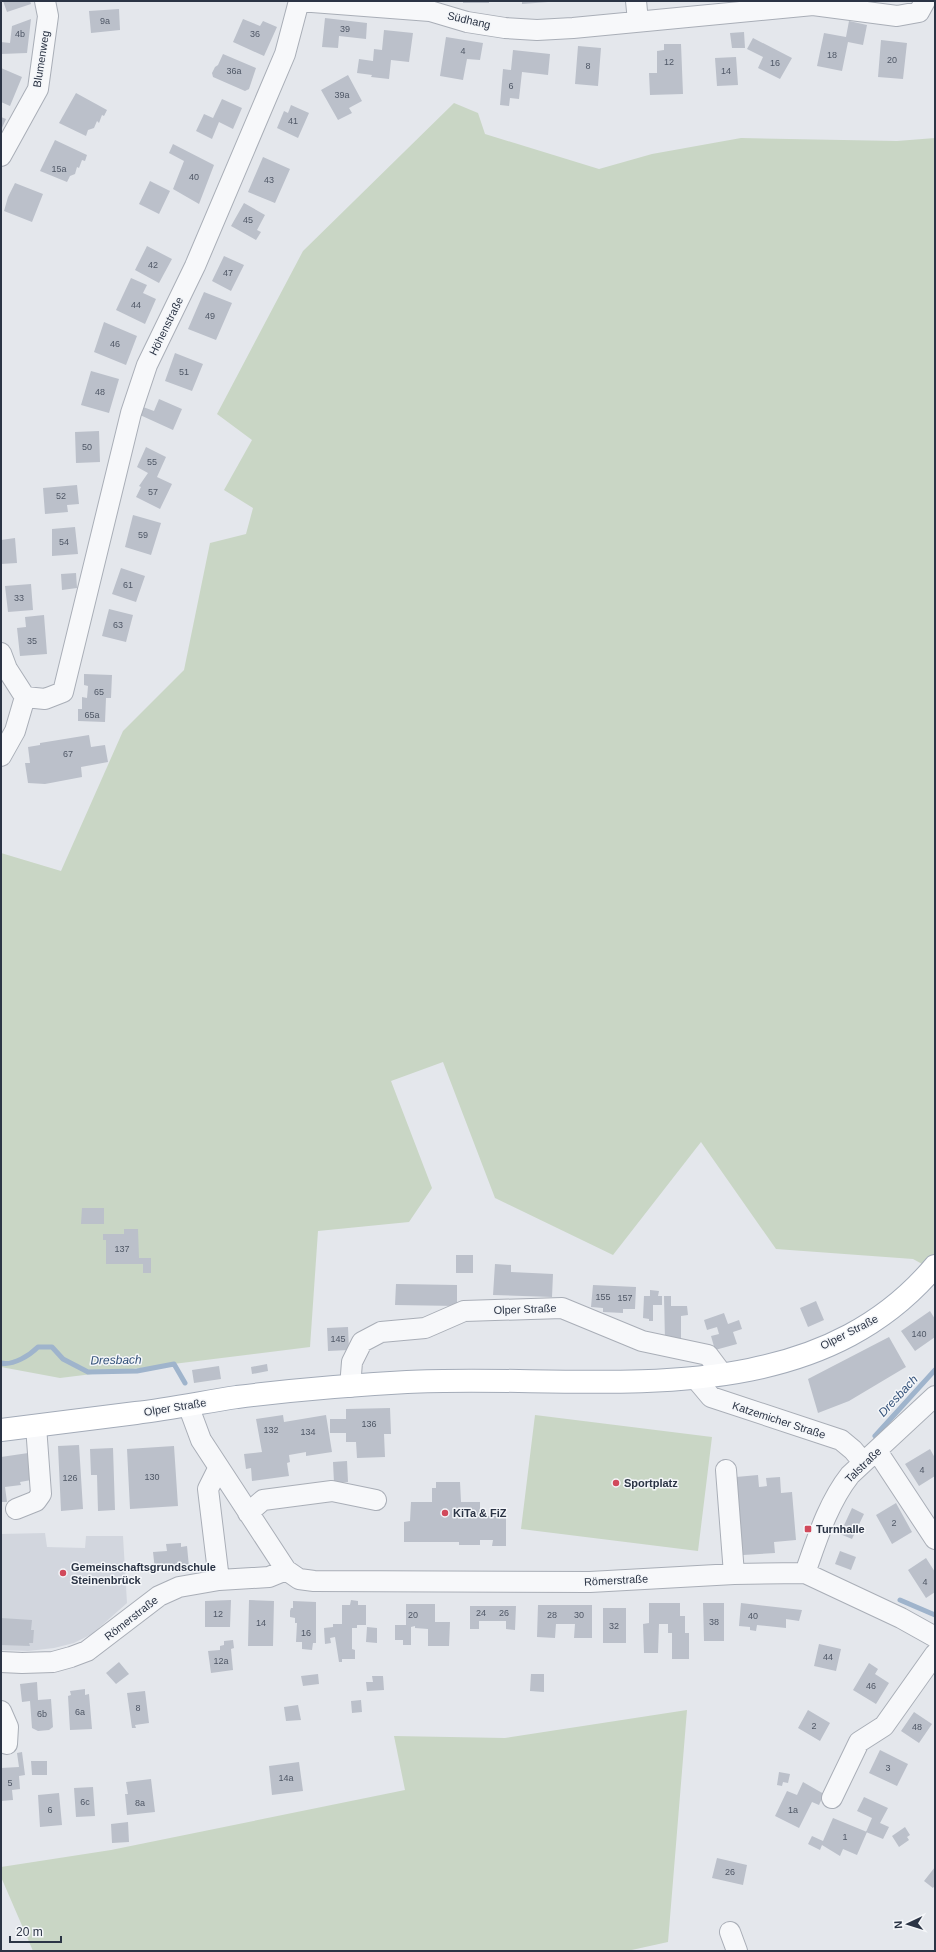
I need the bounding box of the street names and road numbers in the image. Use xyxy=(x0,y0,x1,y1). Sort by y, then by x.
street label: Südhang xyxy=(446,9,492,31)
street label: Blumenweg xyxy=(31,30,51,88)
street label: Höhenstraße xyxy=(147,295,185,357)
street label: Olper Straße xyxy=(493,1302,557,1316)
street label: Olper Straße xyxy=(818,1312,880,1352)
street label: Olper Straße xyxy=(143,1396,207,1418)
street label: Katzemicher Straße xyxy=(731,1399,827,1441)
street label: Talstraße xyxy=(843,1445,883,1485)
street label: Römerstraße xyxy=(584,1572,648,1588)
street label: Römerstraße xyxy=(102,1594,160,1642)

